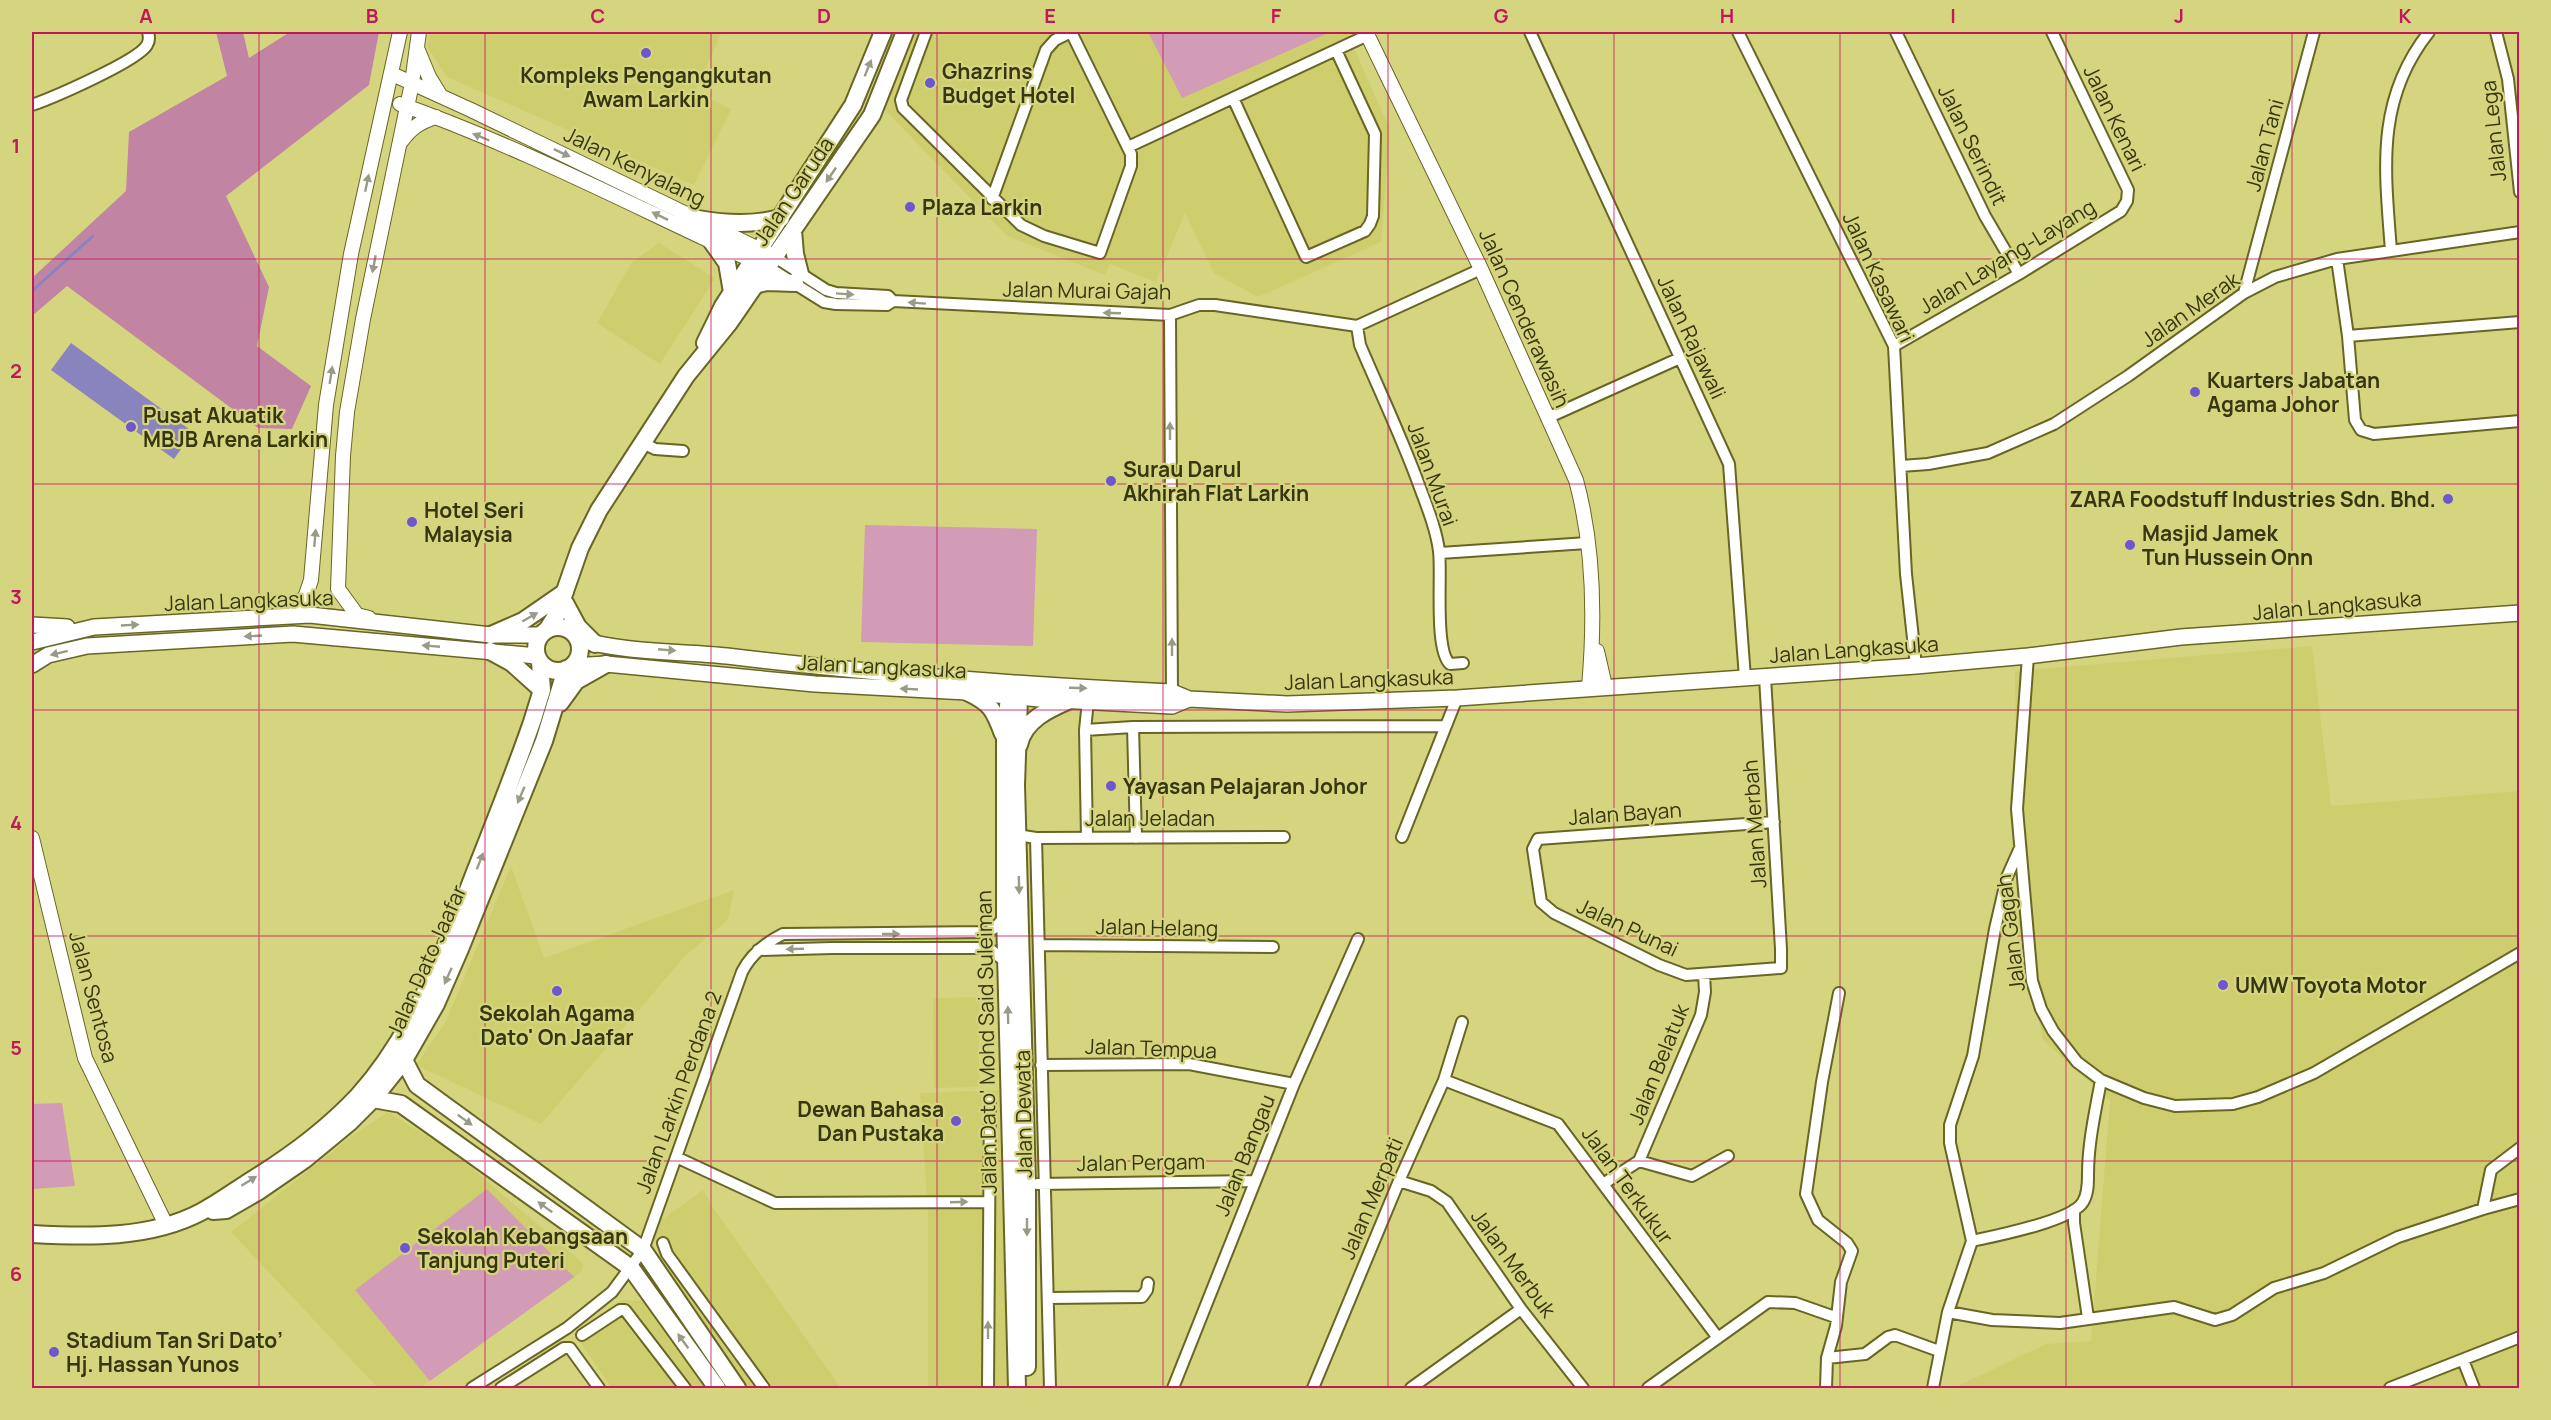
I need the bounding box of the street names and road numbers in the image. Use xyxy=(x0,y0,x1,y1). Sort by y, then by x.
street label: Jalan Kenari xyxy=(2077,60,2153,176)
street label: Jalan Lega xyxy=(2474,79,2512,183)
street label: Jalan Serindit xyxy=(1932,80,2014,210)
street label: Jalan Tani xyxy=(2238,96,2290,194)
street label: Jalan Kenyalang xyxy=(560,120,710,212)
street label: Jalan Garuda xyxy=(746,131,840,251)
street label: Jalan Layang-Layang xyxy=(1913,192,2101,320)
street label: Jalan Kasawari xyxy=(1837,207,1921,347)
street label: Jalan Cenderawasih xyxy=(1473,224,1577,412)
street label: Jalan Merak xyxy=(2135,265,2245,353)
street label: Jalan Rajawali xyxy=(1651,271,1733,403)
street label: Jalan Murai Gajah xyxy=(1002,275,1172,305)
street label: Jalan Murai xyxy=(1401,418,1465,530)
street label: Jalan Langkasuka xyxy=(164,583,334,617)
street label: Jalan Langkasuka xyxy=(2251,584,2423,626)
street label: Jalan Langkasuka xyxy=(1768,629,1940,669)
street label: Jalan Langkasuka xyxy=(797,648,967,684)
street label: Jalan Langkasuka xyxy=(1284,662,1454,696)
street label: Jalan Merbah xyxy=(1736,759,1772,889)
street label: Jalan Bayan xyxy=(1567,795,1683,831)
street label: Jalan Jeladan xyxy=(1085,804,1215,832)
street label: Jalan Gagah xyxy=(1989,873,2031,993)
street label: Jalan Dato Jaafar xyxy=(380,880,472,1042)
street label: Jalan Dato' Mohd Said Suleiman xyxy=(969,890,1003,1194)
street label: Jalan Punai xyxy=(1573,891,1683,963)
street label: Jalan Helang xyxy=(1095,912,1219,942)
street label: Jalan Sentosa xyxy=(63,928,125,1066)
street label: Jalan Larkin Perdana 2 xyxy=(628,987,728,1197)
street label: Jalan Belatuk xyxy=(1621,999,1695,1128)
street label: Jalan Tempua xyxy=(1085,1032,1217,1064)
street label: Jalan Dewata xyxy=(1008,1050,1038,1178)
street label: Jalan Bangau xyxy=(1207,1090,1281,1220)
street label: Jalan Terkukur xyxy=(1576,1121,1680,1250)
street label: Jalan Merpati xyxy=(1333,1133,1409,1263)
street label: Jalan Pergam xyxy=(1076,1147,1206,1177)
street label: Jalan Merbuk xyxy=(1465,1203,1563,1323)

